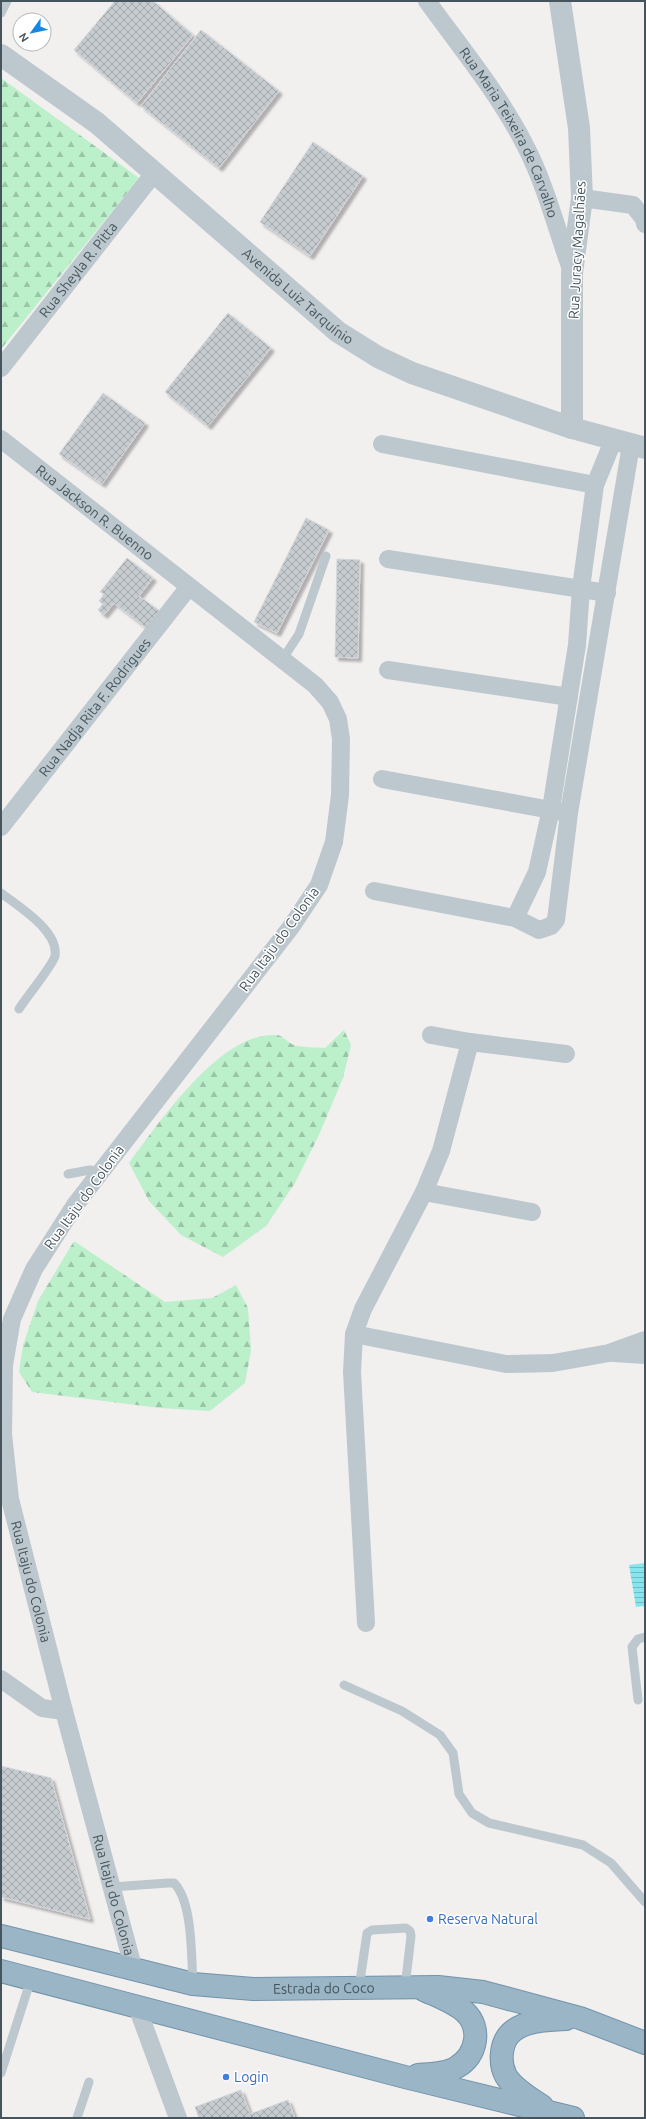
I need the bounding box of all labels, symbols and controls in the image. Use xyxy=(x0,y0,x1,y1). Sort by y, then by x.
north arrow xyxy=(12,12,52,52)
text: N xyxy=(16,31,31,44)
street label: Rua Maria Teixeira de Carvalho xyxy=(456,44,561,220)
street label: Rua Juracy Magalhães xyxy=(565,180,589,320)
street label: Rua Sheyla R. Pitta xyxy=(36,219,121,321)
street label: Avenida Luiz Tarquínio xyxy=(239,245,356,348)
street label: Rua Jackson R. Buenno xyxy=(33,461,157,563)
street label: Rua Nadja Rita F. Rodrigues xyxy=(36,635,154,780)
street label: Rua Itaju do Colonia xyxy=(236,884,322,994)
street label: Rua Itaju do Colonia xyxy=(41,1142,127,1252)
street label: Rua Itaju do Colonia xyxy=(8,1519,54,1644)
street label: Rua Itaju do Colonia xyxy=(90,1832,138,1957)
place label: Reserva Natural xyxy=(438,1911,538,1927)
marker: Reserva Natural xyxy=(425,1914,435,1924)
street label: Estrada do Coco xyxy=(273,1980,375,1997)
place label: Login xyxy=(234,2069,269,2085)
marker: Login xyxy=(221,2072,231,2082)

